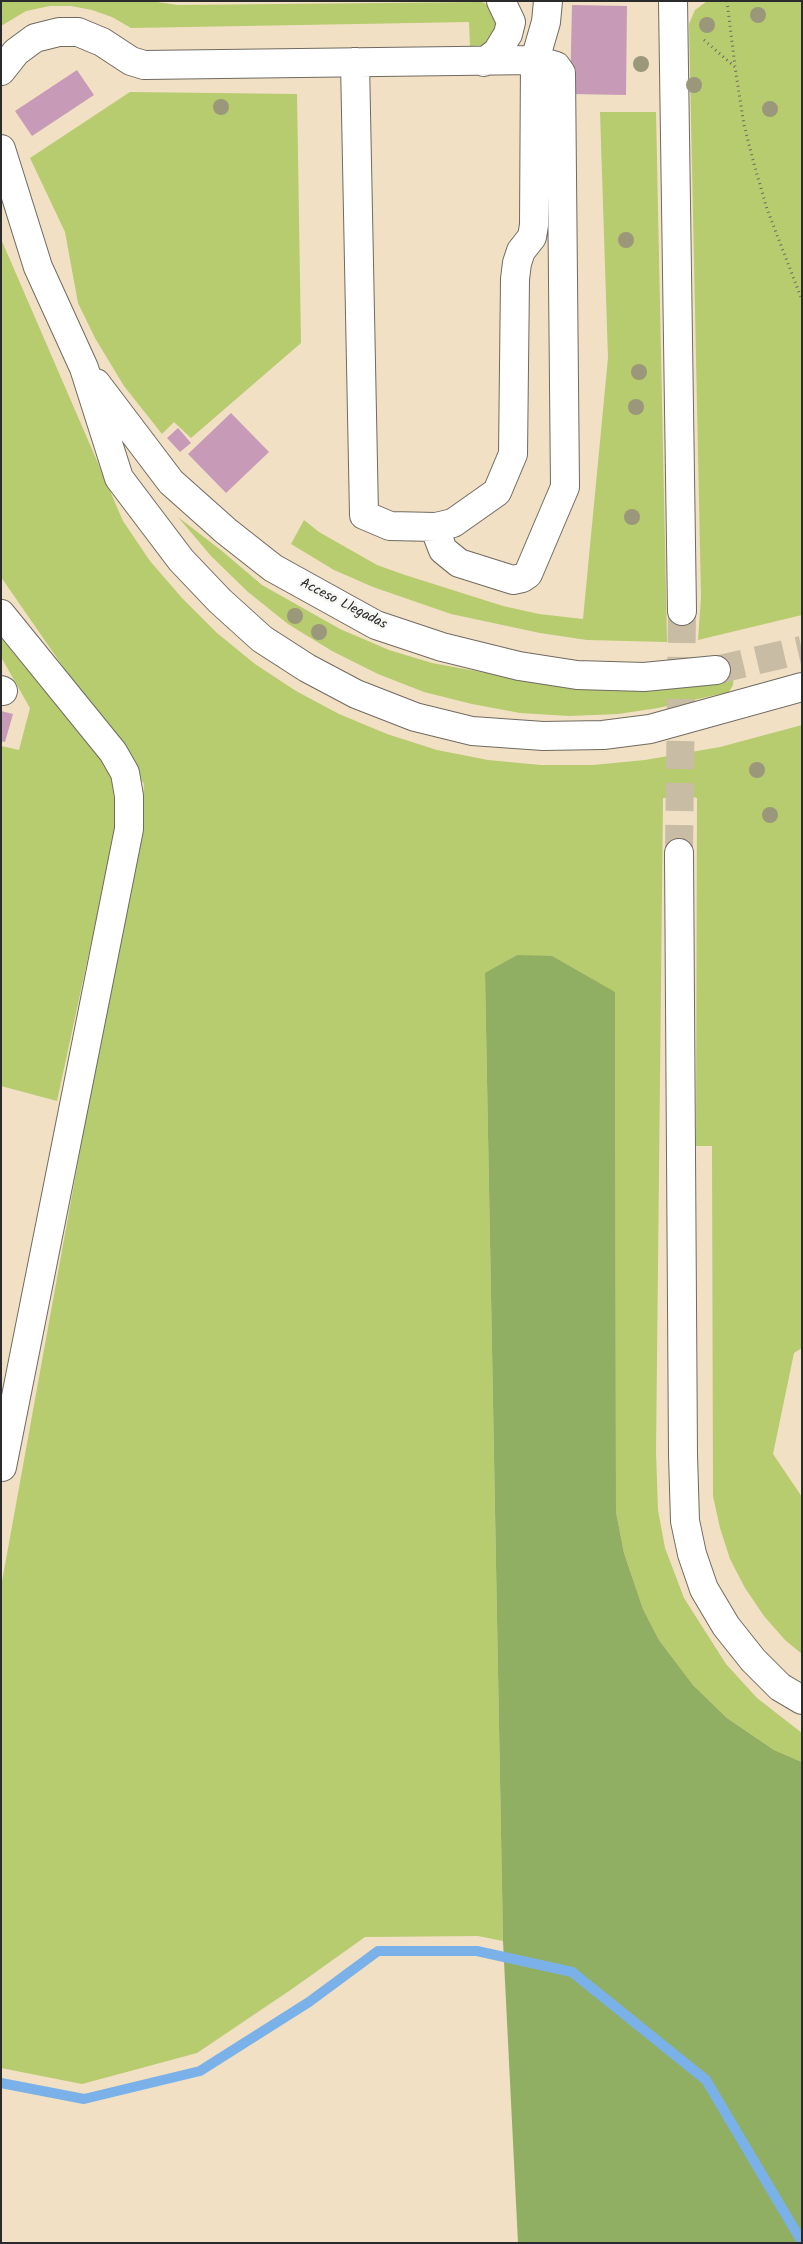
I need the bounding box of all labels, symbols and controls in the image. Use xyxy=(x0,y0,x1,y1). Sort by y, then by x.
street label: Acceso Llegadas xyxy=(297,576,389,634)

